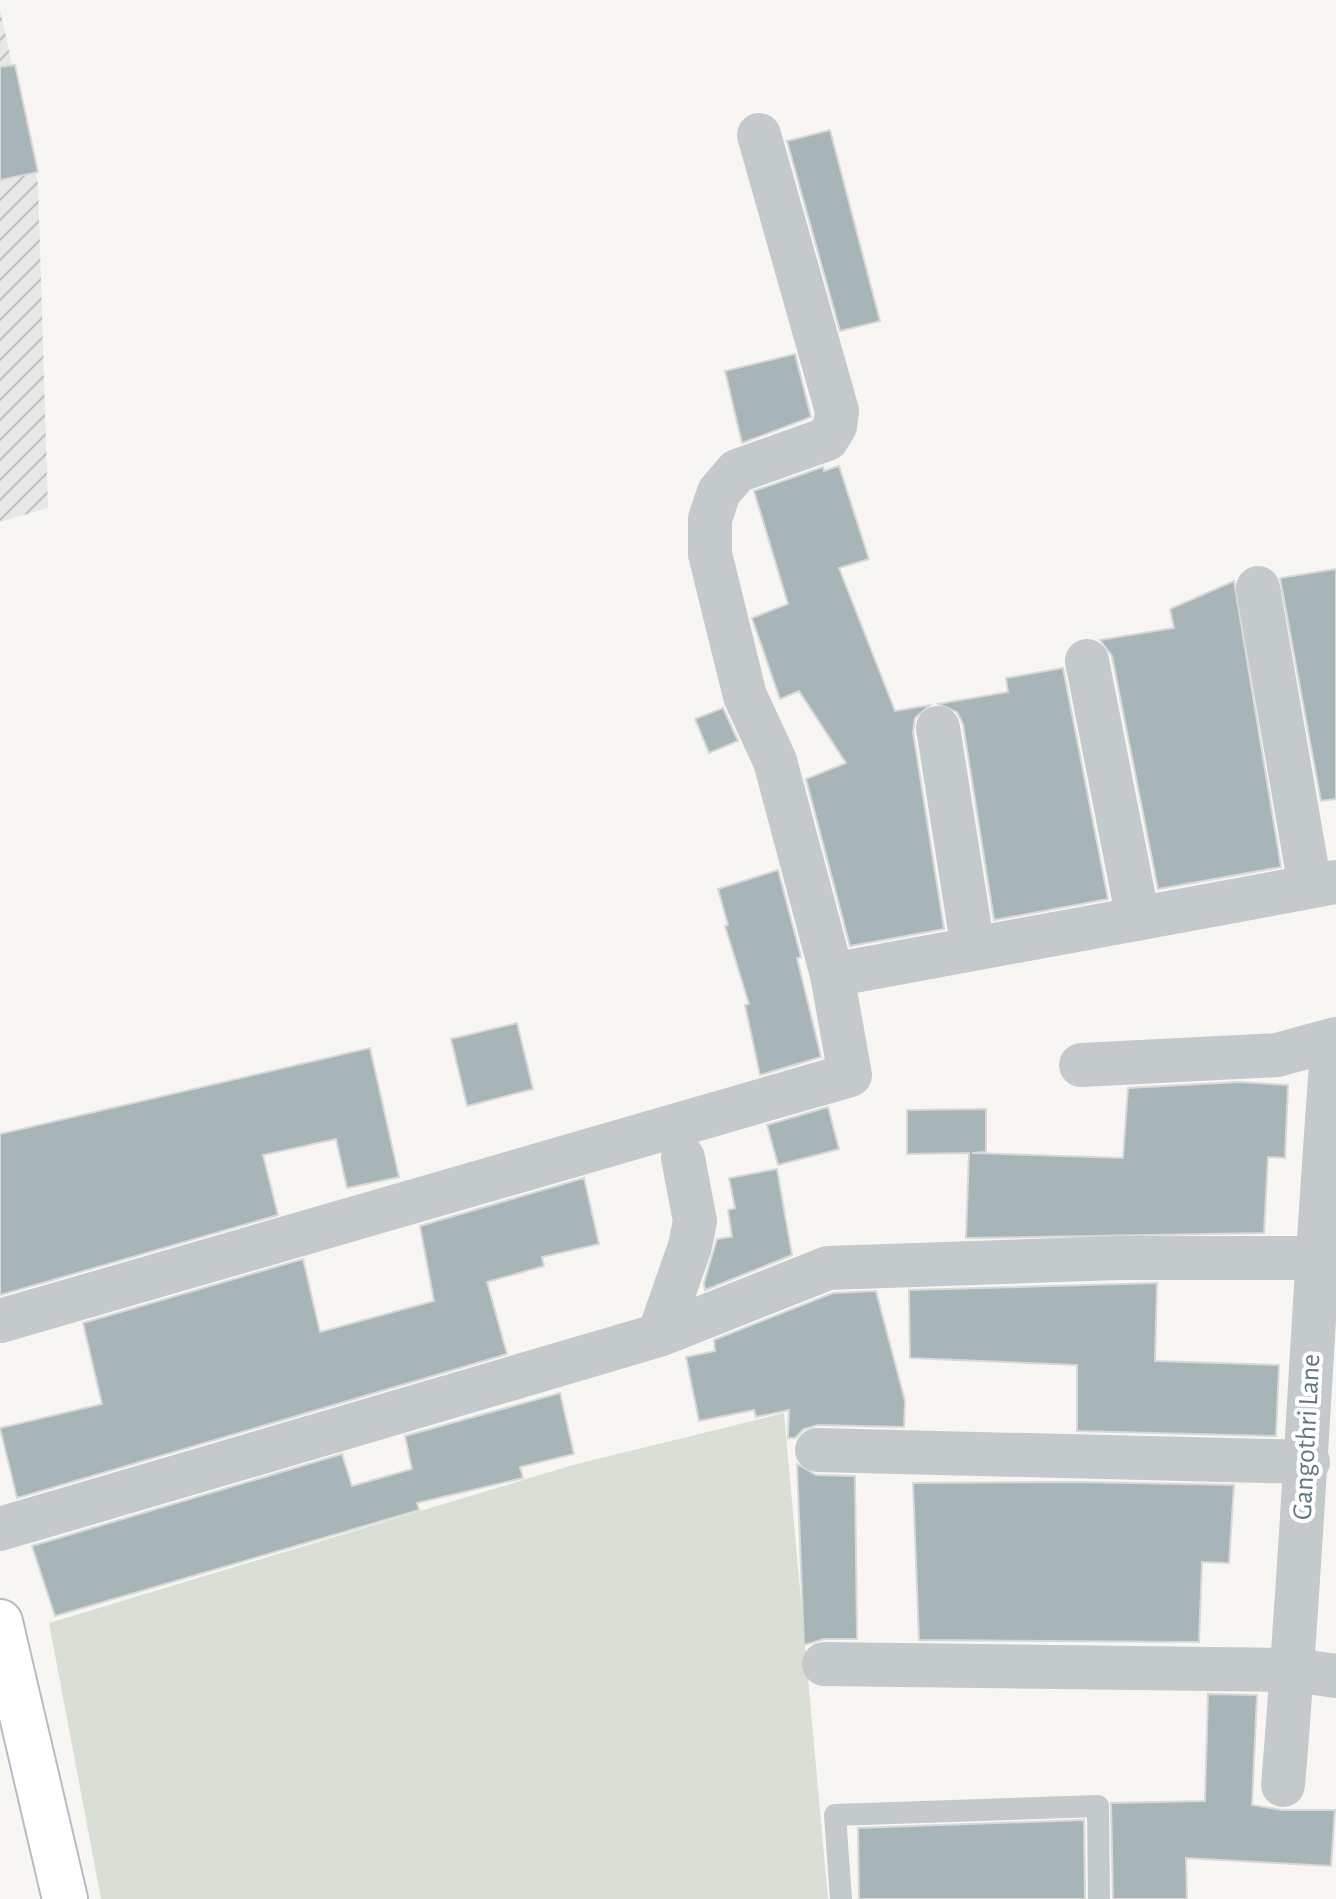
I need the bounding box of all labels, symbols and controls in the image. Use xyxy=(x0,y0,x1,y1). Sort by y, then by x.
street label: Gangothri Lane xyxy=(1289,1353,1325,1521)

